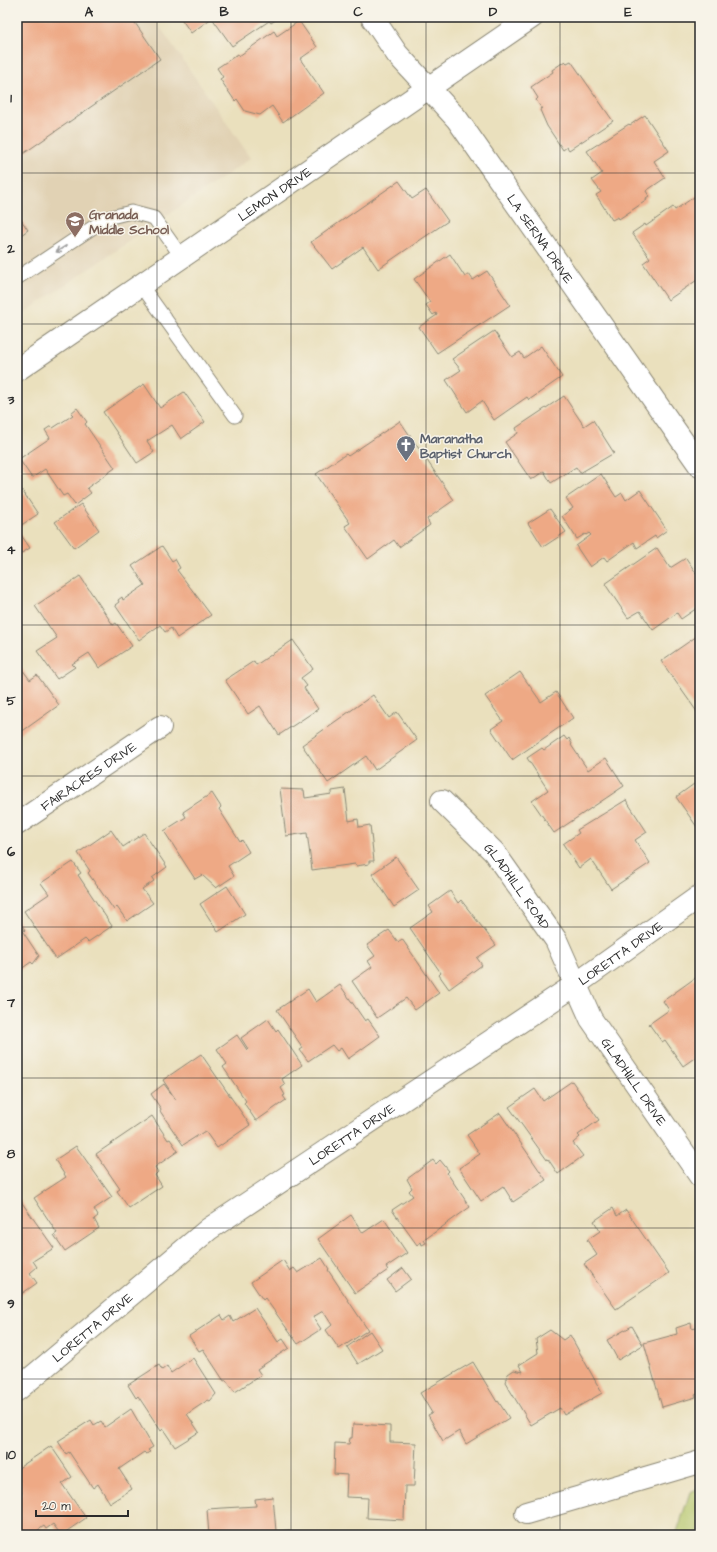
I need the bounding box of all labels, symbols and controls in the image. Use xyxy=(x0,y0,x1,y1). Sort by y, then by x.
text: A xyxy=(85,3,94,21)
text: B xyxy=(219,3,229,21)
text: C xyxy=(353,3,363,21)
text: D xyxy=(489,3,498,21)
text: E xyxy=(624,3,632,21)
text: 1 xyxy=(10,89,12,107)
street label: LEMON DRIVE xyxy=(235,163,315,226)
street label: LA SERNA DRIVE xyxy=(502,191,578,288)
place label: Granada Middle School xyxy=(89,206,169,239)
school or university icon: Granada Middle School xyxy=(64,210,86,238)
text: 2 xyxy=(6,240,15,258)
one-way arrow xyxy=(55,245,67,253)
text: 3 xyxy=(7,391,15,409)
place label: Maranatha Baptist Church xyxy=(420,430,512,464)
church icon: Maranatha Baptist Church xyxy=(395,434,417,462)
text: 4 xyxy=(7,541,16,559)
text: 5 xyxy=(6,692,16,710)
street label: FAIRACRES DRIVE xyxy=(37,737,140,816)
street label: GLADHILL ROAD xyxy=(480,839,554,934)
text: 6 xyxy=(7,843,16,861)
street label: LORETTA DRIVE xyxy=(575,917,667,990)
text: 7 xyxy=(6,994,16,1012)
street label: GLADHILL DRIVE xyxy=(597,1034,671,1130)
street label: LORETTA DRIVE xyxy=(306,1099,399,1170)
text: 8 xyxy=(7,1145,16,1163)
street label: LORETTA DRIVE xyxy=(49,1289,137,1367)
text: 9 xyxy=(7,1295,15,1313)
text: 10 xyxy=(6,1446,17,1464)
scale bar xyxy=(36,1492,128,1518)
text: 20 m xyxy=(42,1498,71,1515)

